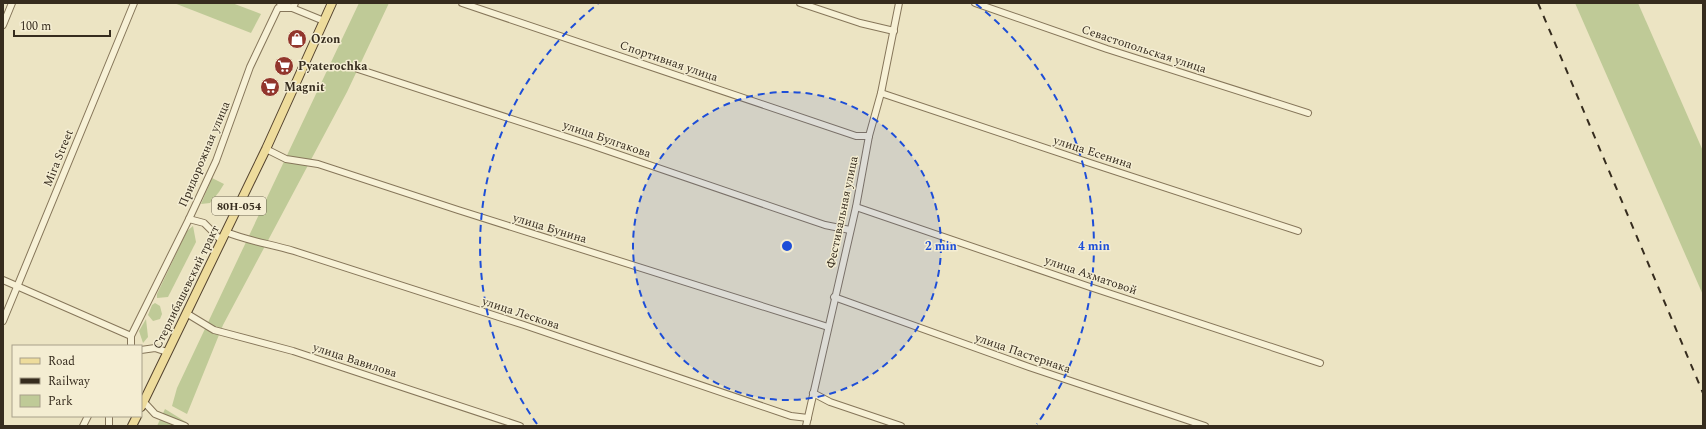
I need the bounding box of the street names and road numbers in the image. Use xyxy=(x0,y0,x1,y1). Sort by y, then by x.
street label: Севастопольская улица xyxy=(1079,20,1209,79)
street label: Спортивная улица xyxy=(617,36,721,87)
street label: Придорожная улица xyxy=(174,98,235,210)
street label: улица Булгакова xyxy=(559,115,654,163)
street label: Mira Street xyxy=(38,127,79,190)
street label: улица Есенина xyxy=(1050,130,1135,174)
street label: Фестивальная улица xyxy=(821,154,864,270)
road number: 80Н-054 xyxy=(212,197,266,215)
street label: улица Бунина xyxy=(510,208,589,249)
street label: Стерлибашевский тракт xyxy=(148,222,225,352)
street label: улица Ахматовой xyxy=(1041,250,1140,300)
street label: улица Лескова xyxy=(479,292,562,335)
street label: улица Пастернака xyxy=(971,328,1073,379)
street label: улица Вавилова xyxy=(309,338,400,383)

